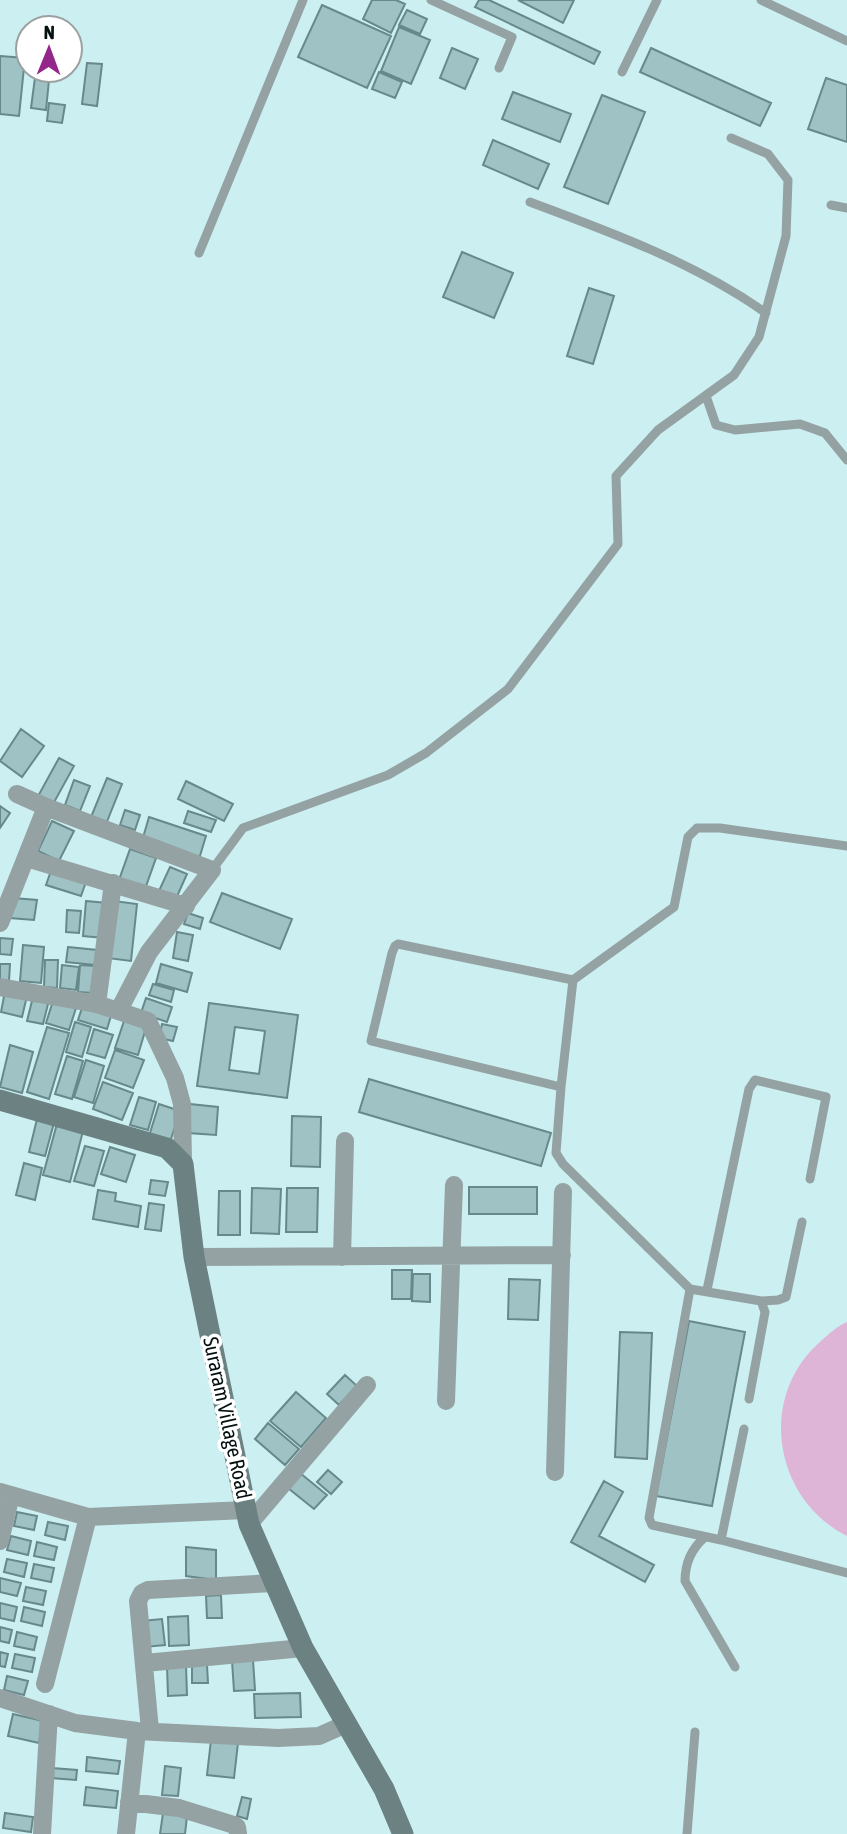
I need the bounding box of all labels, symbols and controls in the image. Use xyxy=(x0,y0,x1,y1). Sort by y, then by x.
north arrow xyxy=(14,14,84,84)
text: N xyxy=(43,21,55,43)
street label: Suraram Village Road xyxy=(199,1335,257,1501)

